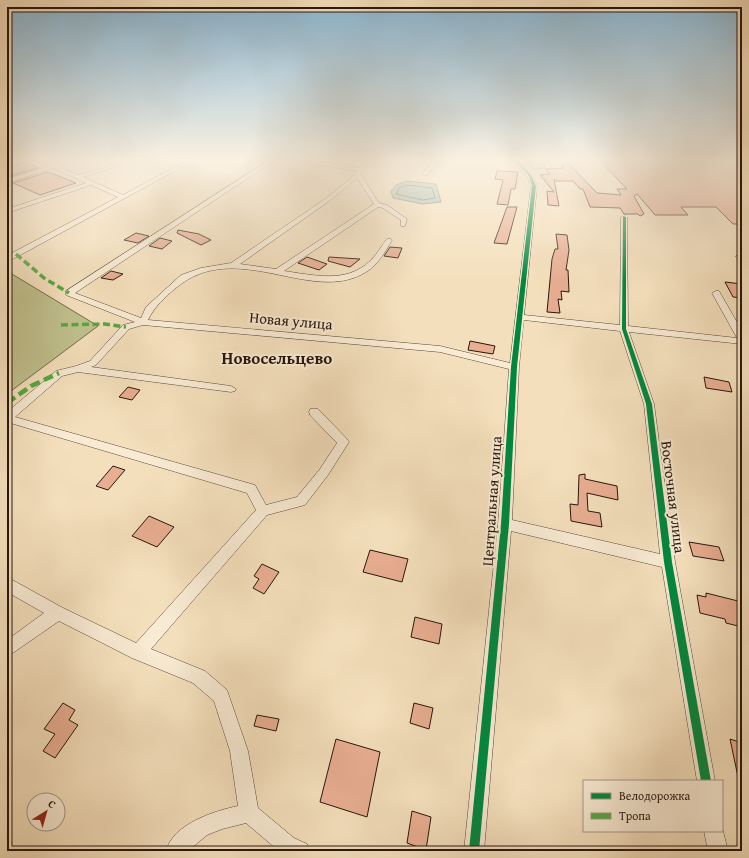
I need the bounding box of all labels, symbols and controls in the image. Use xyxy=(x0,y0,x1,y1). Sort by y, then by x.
street label: Новая улица xyxy=(249,306,334,335)
district label: Новосельцево xyxy=(222,345,332,370)
street label: Центральная улица xyxy=(476,434,507,567)
street label: Восточная улица xyxy=(656,440,691,555)
legend xyxy=(583,780,723,832)
text: Велодорожка xyxy=(619,787,690,804)
north arrow xyxy=(26,792,66,832)
text: С xyxy=(45,796,59,812)
text: Тропа xyxy=(619,807,651,824)

